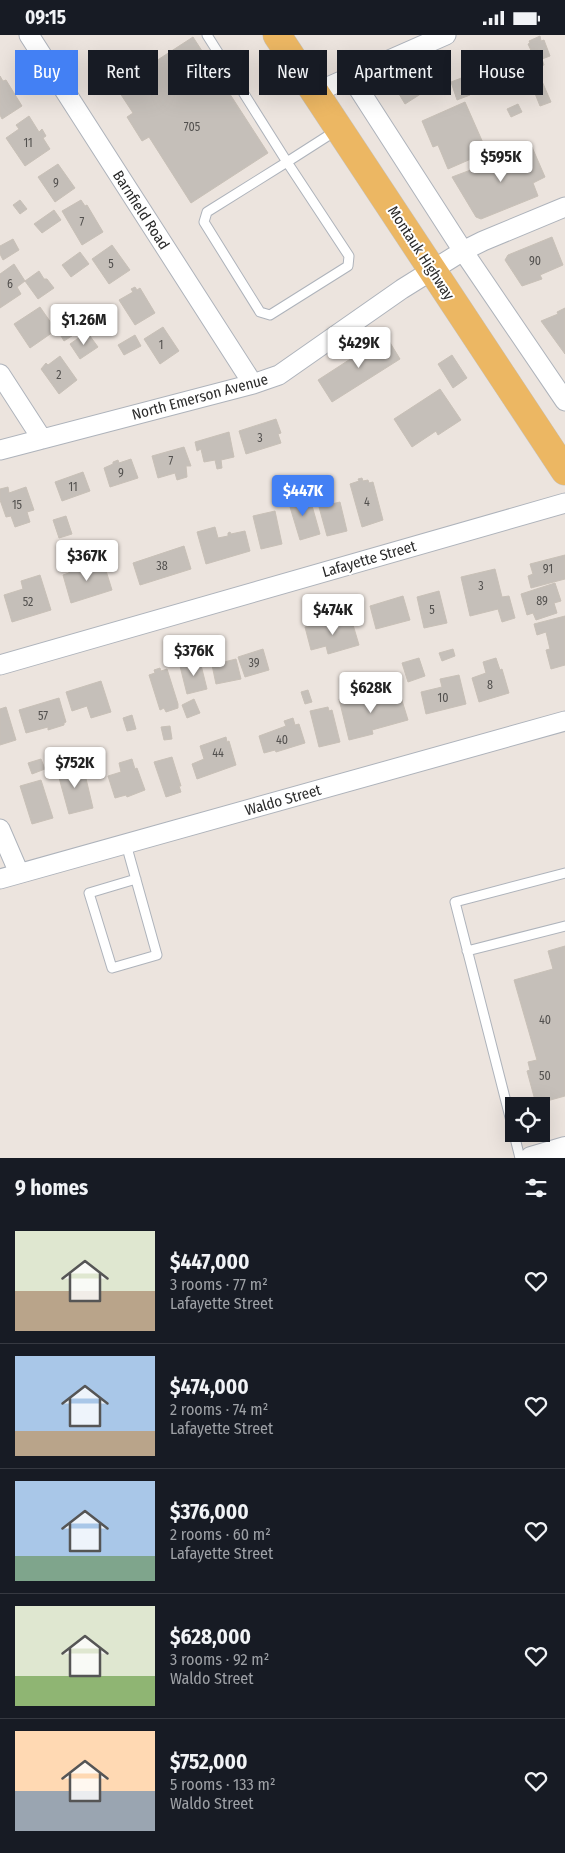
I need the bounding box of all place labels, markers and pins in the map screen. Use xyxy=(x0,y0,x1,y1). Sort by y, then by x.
pin: $595K xyxy=(466,141,536,183)
pin: $1.26M xyxy=(43,303,125,346)
pin: $429K xyxy=(324,327,394,369)
pin: $447K xyxy=(268,475,338,517)
pin: $367K xyxy=(52,539,122,582)
pin: $474K xyxy=(298,593,368,636)
pin: $376K xyxy=(159,635,229,677)
pin: $628K xyxy=(336,671,406,714)
pin: $752K xyxy=(40,747,110,789)

